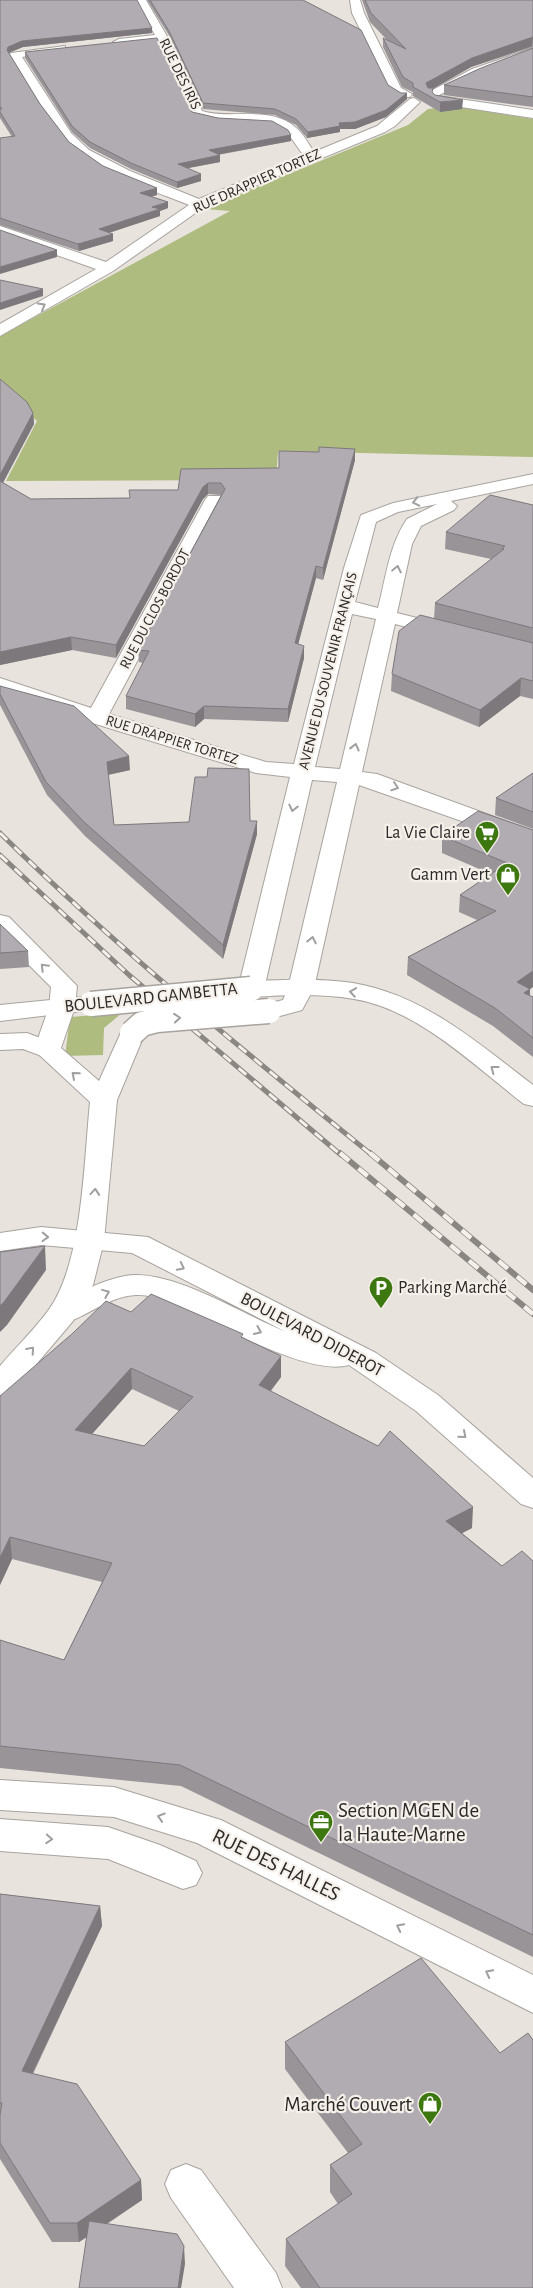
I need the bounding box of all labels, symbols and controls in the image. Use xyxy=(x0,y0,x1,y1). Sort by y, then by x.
street label: RUE DES IRIS xyxy=(156,36,204,112)
street label: RUE DRAPPIER TORTEZ xyxy=(191,146,323,216)
one-way arrow xyxy=(37,303,46,313)
one-way arrow xyxy=(412,496,421,507)
street label: RUE DU CLOS BORDOT xyxy=(117,546,193,671)
one-way arrow xyxy=(392,565,402,574)
street label: AVENUE DU SOUVENIR FRANÇAIS xyxy=(296,571,360,771)
street label: RUE DRAPPIER TORTEZ xyxy=(104,713,240,767)
one-way arrow xyxy=(349,743,360,752)
one-way arrow xyxy=(390,782,399,792)
one-way arrow xyxy=(288,804,299,813)
supermarket icon: La Vie Claire xyxy=(474,820,500,854)
place label: La Vie Claire xyxy=(385,824,470,842)
shop icon: Gamm Vert xyxy=(495,862,521,896)
place label: Gamm Vert xyxy=(410,866,490,884)
one-way arrow xyxy=(306,936,317,945)
one-way arrow xyxy=(41,963,50,972)
street label: BOULEVARD GAMBETTA xyxy=(63,980,239,1016)
one-way arrow xyxy=(349,987,358,997)
one-way arrow xyxy=(173,1013,181,1024)
one-way arrow xyxy=(491,1066,500,1074)
one-way arrow xyxy=(72,1072,81,1081)
one-way arrow xyxy=(89,1188,100,1196)
one-way arrow xyxy=(41,1232,49,1243)
one-way arrow xyxy=(176,1261,185,1271)
parking icon: Parking Marché xyxy=(368,1275,394,1309)
place label: Parking Marché xyxy=(398,1279,507,1297)
one-way arrow xyxy=(101,1289,110,1299)
street label: BOULEVARD DIDEROT xyxy=(237,1290,387,1380)
one-way arrow xyxy=(253,1325,262,1335)
one-way arrow xyxy=(25,1347,34,1356)
one-way arrow xyxy=(458,1429,467,1438)
place label: Section MGEN de la Haute-Marne xyxy=(338,1800,479,1845)
office icon: Section MGEN de la Haute-Marne xyxy=(308,1809,334,1843)
one-way arrow xyxy=(157,1812,166,1822)
street label: RUE DES HALLES xyxy=(209,1825,343,1905)
one-way arrow xyxy=(45,1833,53,1844)
one-way arrow xyxy=(396,1923,405,1933)
one-way arrow xyxy=(486,1969,495,1979)
shop icon: Marché Couvert xyxy=(417,2091,443,2125)
place label: Marché Couvert xyxy=(284,2094,412,2115)

